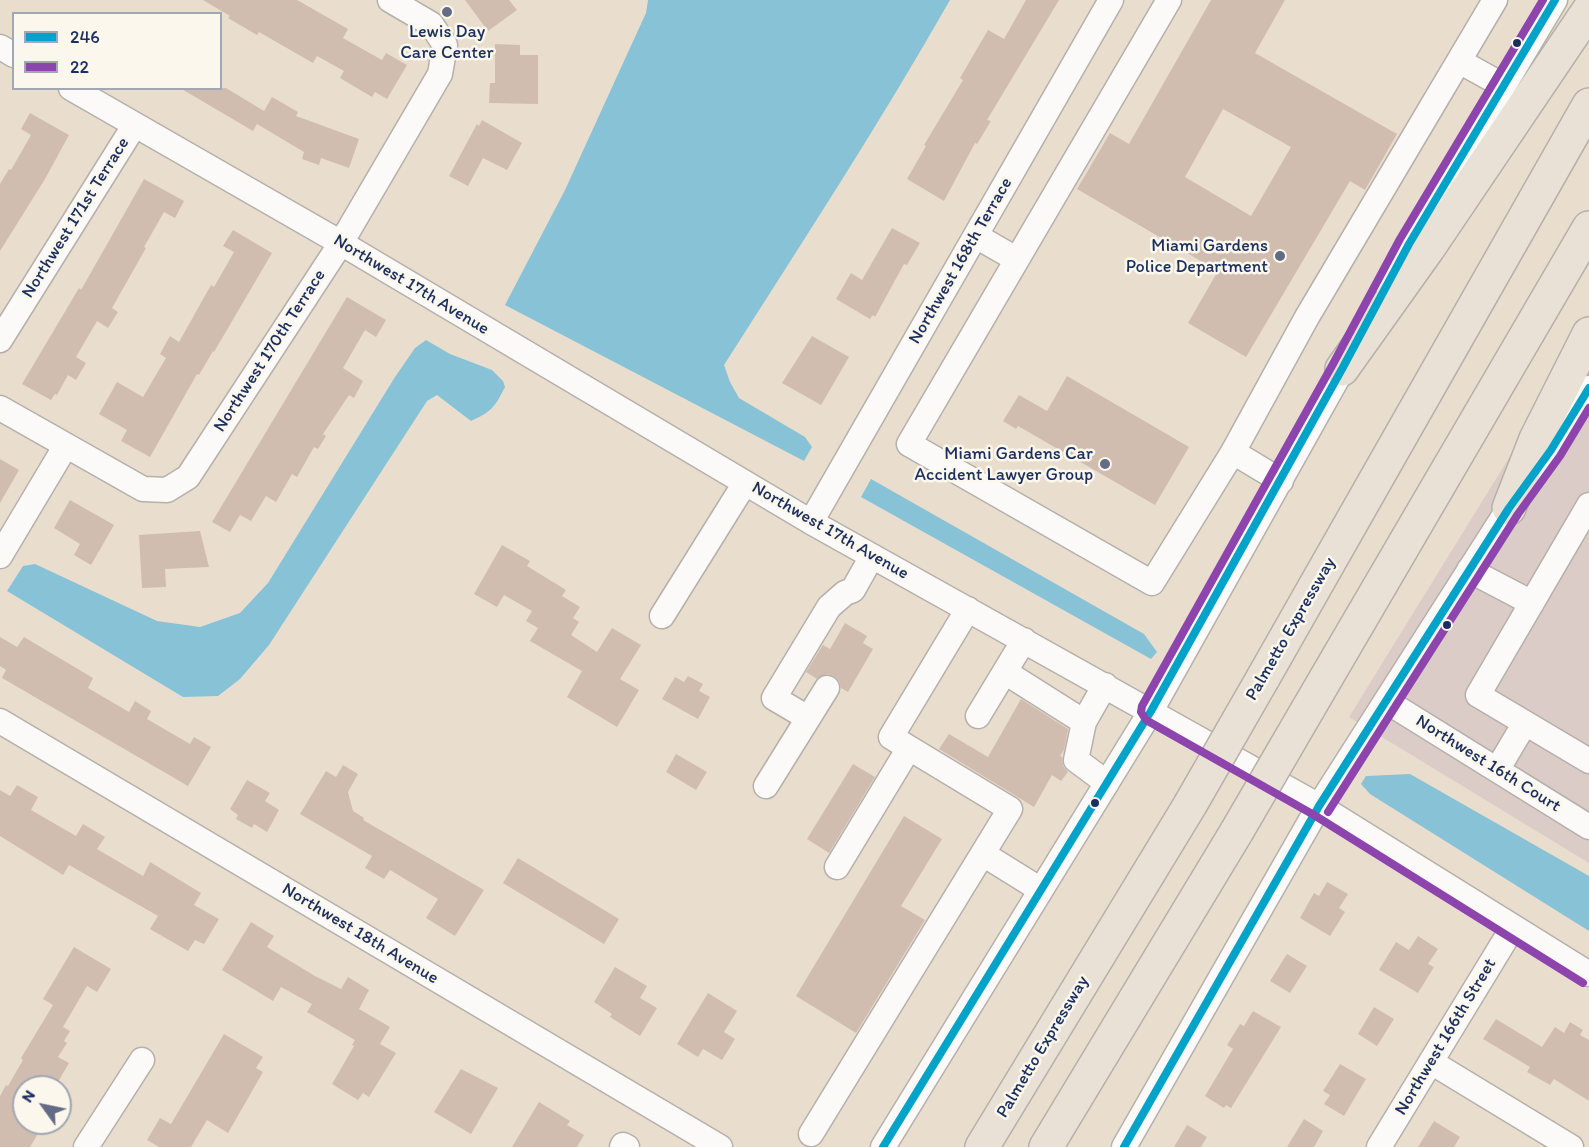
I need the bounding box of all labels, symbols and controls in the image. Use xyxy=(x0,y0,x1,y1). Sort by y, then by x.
marker: Lewis Day Care Center xyxy=(440,5,454,19)
legend xyxy=(12,12,222,90)
place label: Lewis Day Care Center xyxy=(400,21,494,63)
text: 246 xyxy=(70,26,100,48)
unlabelled marker xyxy=(1511,37,1523,49)
text: 22 xyxy=(70,56,89,78)
street label: Northwest 171st Terrace xyxy=(18,134,134,302)
street label: Northwest 168th Terrace xyxy=(904,174,1018,348)
street label: Northwest 17th Avenue xyxy=(329,230,493,340)
place label: Miami Gardens Police Department xyxy=(1126,235,1268,278)
marker: Miami Gardens Police Department xyxy=(1273,249,1287,263)
street label: Northwest 170th Terrace xyxy=(209,266,331,436)
place label: Miami Gardens Car Accident Lawyer Group xyxy=(915,443,1093,486)
marker: Miami Gardens Car Accident Lawyer Group xyxy=(1098,457,1112,471)
street label: Northwest 17th Avenue xyxy=(748,477,912,585)
street label: Palmetto Expressway xyxy=(1241,553,1341,705)
unlabelled marker xyxy=(1441,619,1453,631)
street label: Northwest 16th Court xyxy=(1412,711,1564,817)
unlabelled marker xyxy=(1089,797,1101,809)
street label: Northwest 18th Avenue xyxy=(278,879,442,989)
street label: Northwest 166th Street xyxy=(1391,955,1501,1119)
street label: Palmetto Expressway xyxy=(992,972,1094,1122)
north arrow xyxy=(12,1075,72,1135)
text: N xyxy=(17,1086,39,1106)

